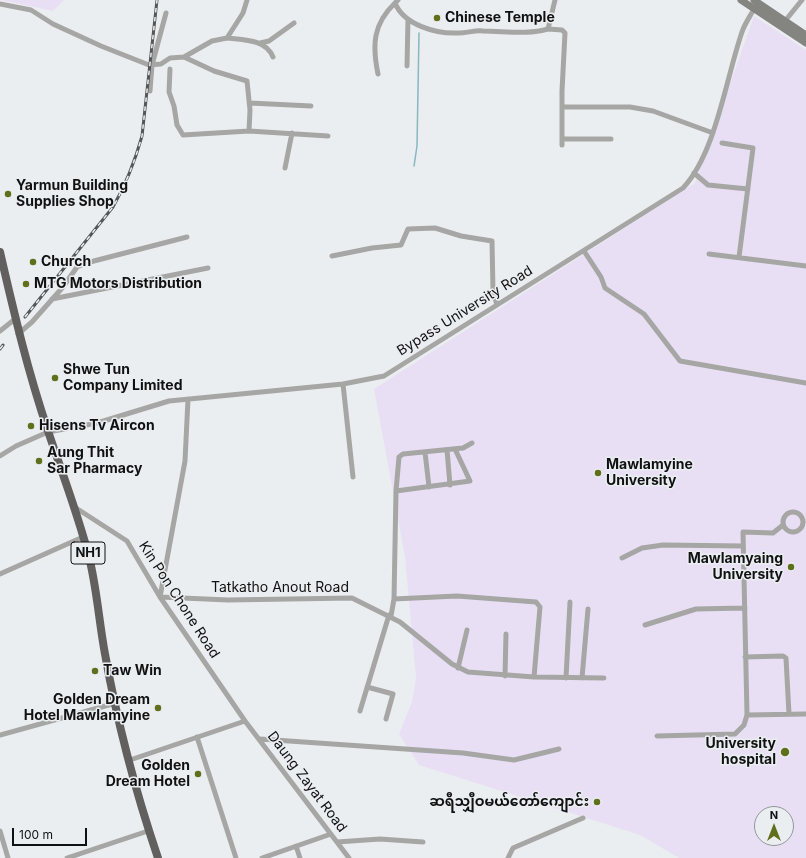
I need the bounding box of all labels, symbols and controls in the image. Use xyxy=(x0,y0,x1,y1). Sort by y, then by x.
place label: Chinese Temple xyxy=(445,10,555,26)
marker: Chinese Temple xyxy=(432,13,442,23)
place label: Yarmun Building Supplies Shop xyxy=(16,178,128,210)
marker: Yarmun Building Supplies Shop xyxy=(3,189,13,199)
place label: Church xyxy=(41,254,91,270)
marker: Church xyxy=(28,257,38,267)
street label: Bypass University Road xyxy=(394,262,536,360)
place label: MTG Motors Distribution xyxy=(34,276,202,292)
marker: MTG Motors Distribution xyxy=(21,279,31,289)
place label: Shwe Tun Company Limited xyxy=(63,362,182,394)
marker: Shwe Tun Company Limited xyxy=(50,373,60,383)
place label: Hisens Tv Aircon xyxy=(39,418,155,434)
marker: Hisens Tv Aircon xyxy=(26,421,36,431)
place label: Aung Thit Sar Pharmacy xyxy=(47,445,142,478)
marker: Aung Thit Sar Pharmacy xyxy=(34,456,44,466)
place label: Mawlamyine University xyxy=(606,457,693,490)
marker: Mawlamyine University xyxy=(593,468,603,478)
street label: Kin Pon Chone Road xyxy=(135,539,223,661)
road number: NH1 xyxy=(71,542,105,564)
place label: Mawlamyaing University xyxy=(688,551,783,584)
marker: Mawlamyaing University xyxy=(786,562,796,572)
street label: Tatkatho Anout Road xyxy=(211,580,349,596)
place label: Taw Win xyxy=(103,663,162,679)
marker: Taw Win xyxy=(90,666,100,676)
place label: Golden Dream Hotel Mawlamyine xyxy=(24,692,150,724)
marker: Golden Dream Hotel Mawlamyine xyxy=(153,703,163,713)
street label: Daung Zayat Road xyxy=(264,728,350,836)
place label: University hospital xyxy=(706,736,776,768)
marker: University hospital xyxy=(779,746,791,758)
place label: Golden Dream Hotel xyxy=(106,758,190,790)
marker: Golden Dream Hotel xyxy=(193,769,203,779)
place label: ဆရီသျှီဝမယ်တော်ကျောင်း xyxy=(429,794,589,810)
marker: ဆရီသျှီဝမယ်တော်ကျောင်း xyxy=(592,797,602,807)
north arrow xyxy=(754,806,794,846)
text: N xyxy=(770,808,778,822)
scale bar xyxy=(14,820,89,846)
text: 100 m xyxy=(19,827,53,842)

